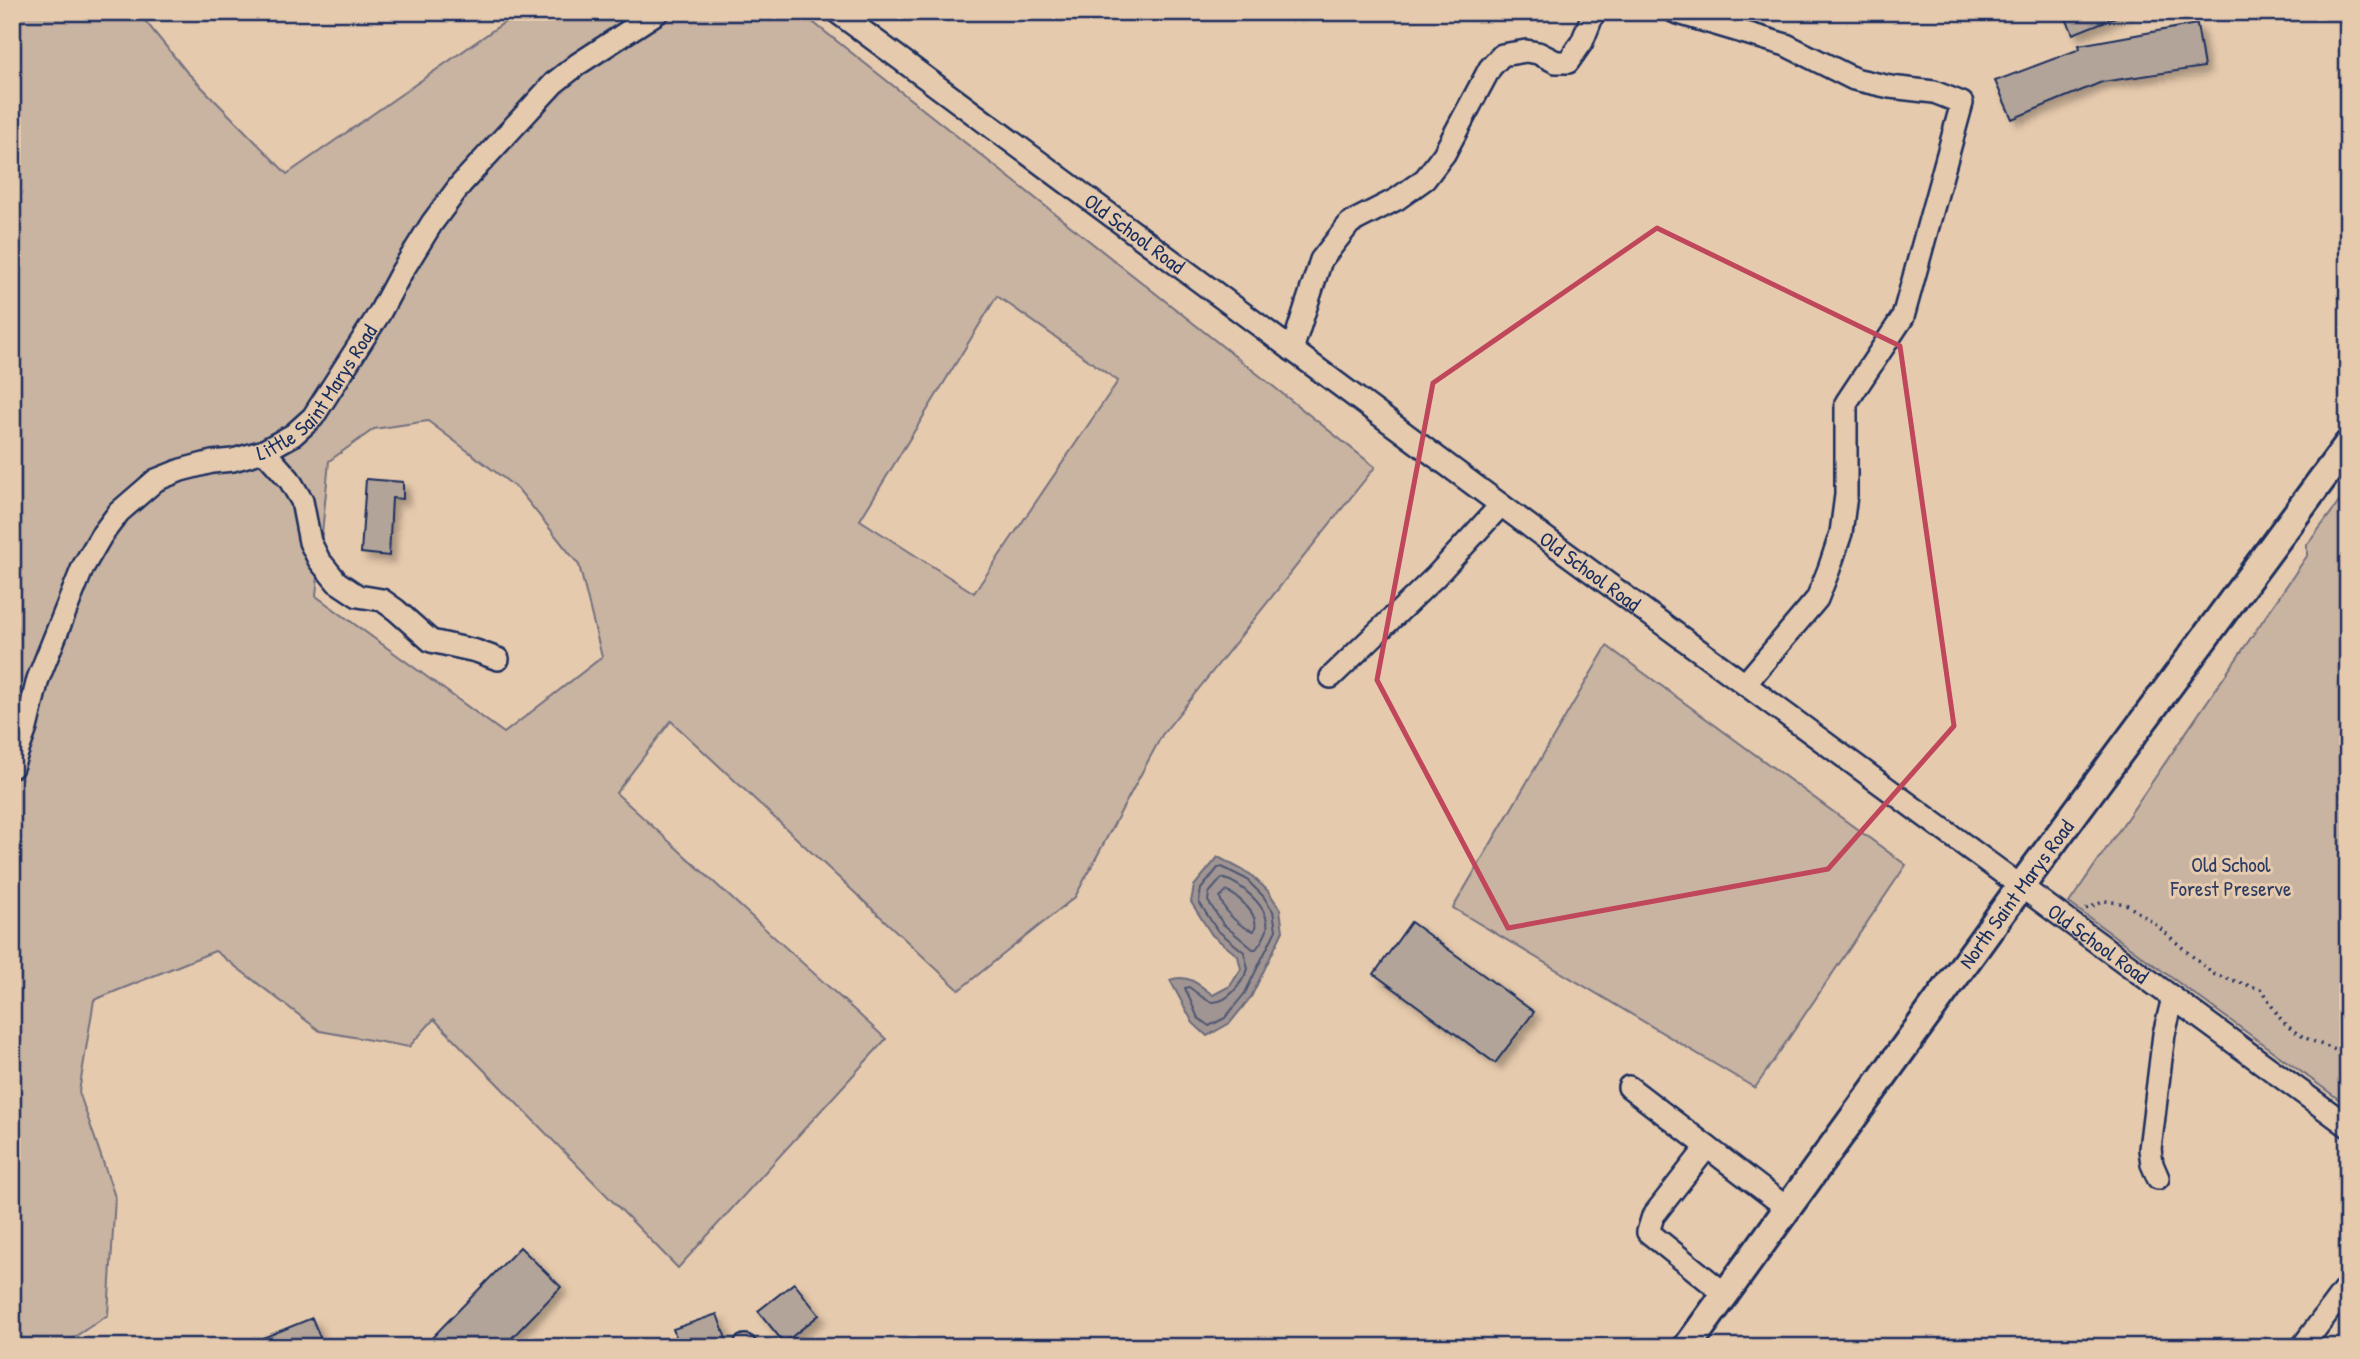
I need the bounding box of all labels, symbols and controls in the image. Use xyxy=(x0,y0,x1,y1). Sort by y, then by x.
street label: Old School Road xyxy=(1079,186,1191,280)
street label: Little Saint Marys Road xyxy=(253,318,383,467)
street label: Old School Road xyxy=(1534,524,1647,618)
street label: North Saint Marys Road xyxy=(1952,813,2080,974)
park label: Old School Forest Preserve xyxy=(2170,850,2291,903)
street label: Old School Road xyxy=(2042,896,2155,990)

